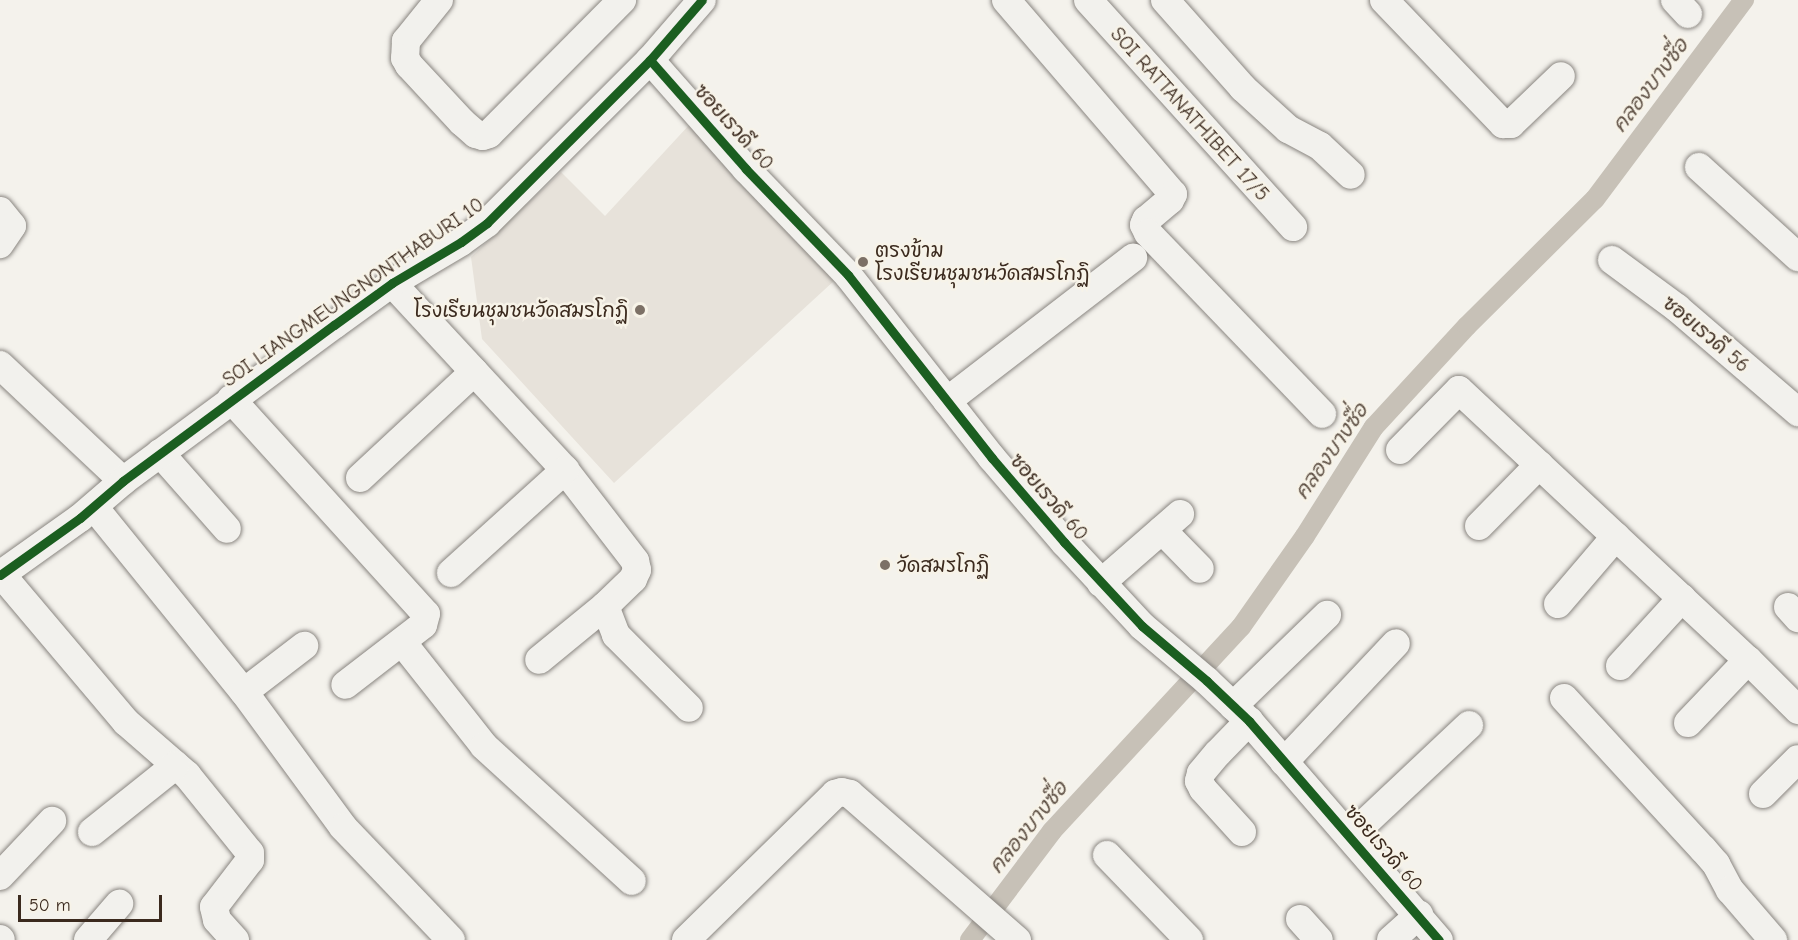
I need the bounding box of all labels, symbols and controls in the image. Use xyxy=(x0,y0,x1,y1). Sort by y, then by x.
street label: SOI RATTANATHIBET 17/5 xyxy=(1106,22,1274,206)
water label: คลองบางซื่อ xyxy=(1607,33,1693,137)
street label: ซอยเรวดี 60 xyxy=(689,79,779,175)
street label: SOI LIANGMEUNGNONTHABURI 10 xyxy=(218,192,488,392)
place label: ตรงข้าม โรงเรียนชุมชนวัดสมรโกฏิ xyxy=(875,238,1089,285)
marker: ตรงข้าม โรงเรียนชุมชนวัดสมรโกฏิ xyxy=(856,255,870,269)
street label: ซอยเรวดี 56 xyxy=(1658,291,1754,377)
place label: โรงเรียนชุมชนวัดสมรโกฏิ xyxy=(414,298,628,322)
marker: โรงเรียนชุมชนวัดสมรโกฏิ xyxy=(633,303,647,317)
water label: คลองบางซื่อ xyxy=(1289,398,1373,504)
street label: ซอยเรวดี 60 xyxy=(1005,449,1093,545)
place label: วัดสมรโกฏิ xyxy=(897,553,989,577)
marker: วัดสมรโกฏิ xyxy=(878,558,892,572)
water label: คลองบางซื่อ xyxy=(983,776,1073,878)
street label: ซอยเรวดี 60 xyxy=(1340,800,1428,896)
scale bar xyxy=(21,883,165,921)
text: 50 m xyxy=(29,895,71,916)

